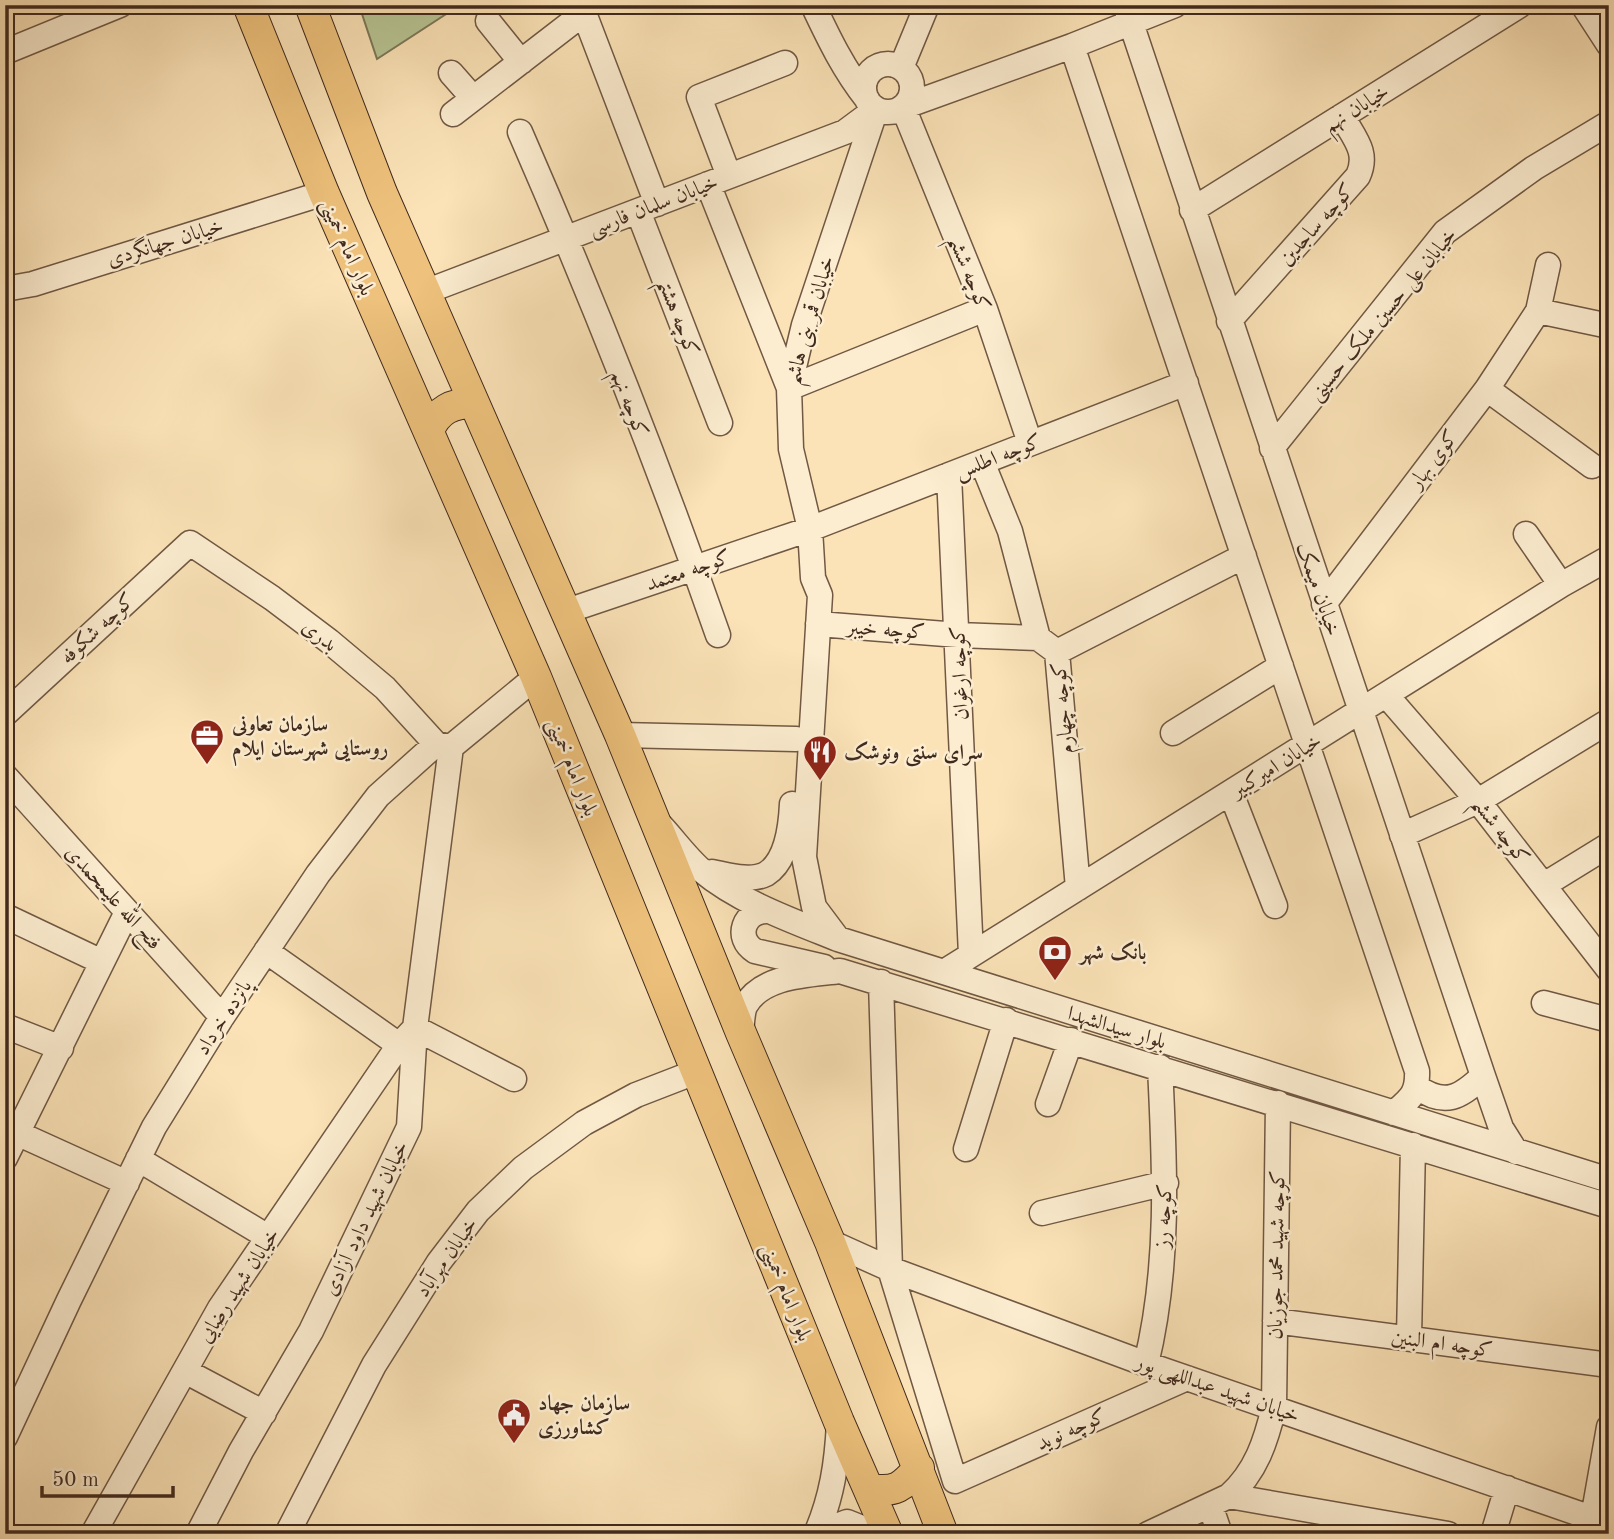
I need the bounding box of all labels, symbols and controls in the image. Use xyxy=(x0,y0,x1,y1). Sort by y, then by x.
street label: خیابان نهم xyxy=(1320,81,1397,144)
street label: خیابان سلمان فارسی xyxy=(586,172,722,244)
street label: کوچه ساجدین xyxy=(1275,180,1360,271)
street label: بلوار امام خمینی xyxy=(311,196,377,302)
street label: خیابان جهانگردی xyxy=(104,212,226,272)
street label: خیابان علی حسین ملک حسینی xyxy=(1304,223,1464,408)
street label: کوچه ششم xyxy=(936,233,993,318)
street label: خیابان قمر بنی هاشم xyxy=(781,254,847,389)
street label: کوچه هشتم xyxy=(645,276,702,362)
street label: کوچه نهم xyxy=(599,367,651,443)
street label: کوی بهار xyxy=(1404,427,1464,496)
street label: کوچه اطلس xyxy=(952,431,1045,485)
street label: خیابان میمک xyxy=(1291,539,1345,639)
street label: کوچه معتمد xyxy=(643,547,734,598)
street label: کوچه شکوفه xyxy=(55,588,141,670)
street label: بدری xyxy=(297,616,341,657)
street label: کوچه خیبر xyxy=(844,617,926,646)
street label: کوچه ارغوان xyxy=(948,625,975,720)
street label: کوچه چهارم xyxy=(1049,660,1084,755)
place label: سازمان تعاونی روستایی شهرستان ایلام xyxy=(231,714,388,767)
street label: بلوار امام خمینی xyxy=(537,716,601,822)
office icon: سازمان تعاونی روستایی شهرستان ایلام xyxy=(188,717,226,766)
street label: خیابان امیرکبیر xyxy=(1226,730,1326,804)
restaurant icon: سرای سنتی ونوشک xyxy=(801,733,839,782)
place label: سرای سنتی ونوشک xyxy=(844,740,983,767)
street label: کوچه ششم xyxy=(1460,793,1533,874)
street label: فتح الله علیمحمدی xyxy=(56,837,171,959)
bank icon: بانک شهر xyxy=(1036,933,1074,982)
place label: بانک شهر xyxy=(1078,940,1147,966)
street label: پانزده خرداد xyxy=(192,976,259,1061)
street label: بلوار سیدالشهدا xyxy=(1064,1003,1168,1055)
street label: خیابان شهید داود آزادی xyxy=(316,1136,415,1300)
street label: کوچه شهید محمد جوزیان xyxy=(1266,1170,1291,1340)
street label: کوچه رز xyxy=(1152,1183,1179,1251)
street label: خیابان مهرآباد xyxy=(409,1212,484,1302)
street label: خیابان شهید رضایی xyxy=(195,1225,286,1348)
street label: بلوار امام خمینی xyxy=(751,1241,815,1347)
street label: کوچه ام البنین xyxy=(1389,1327,1494,1368)
street label: خیابان شهید عبداللهی پور xyxy=(1130,1351,1302,1430)
place label: سازمان جهاد کشاورزی xyxy=(538,1393,630,1440)
public building icon: سازمان جهاد کشاورزی xyxy=(495,1396,533,1445)
street label: کوچه نوید xyxy=(1033,1406,1111,1457)
scale bar xyxy=(42,1455,173,1499)
text: 50 m xyxy=(52,1470,99,1491)

